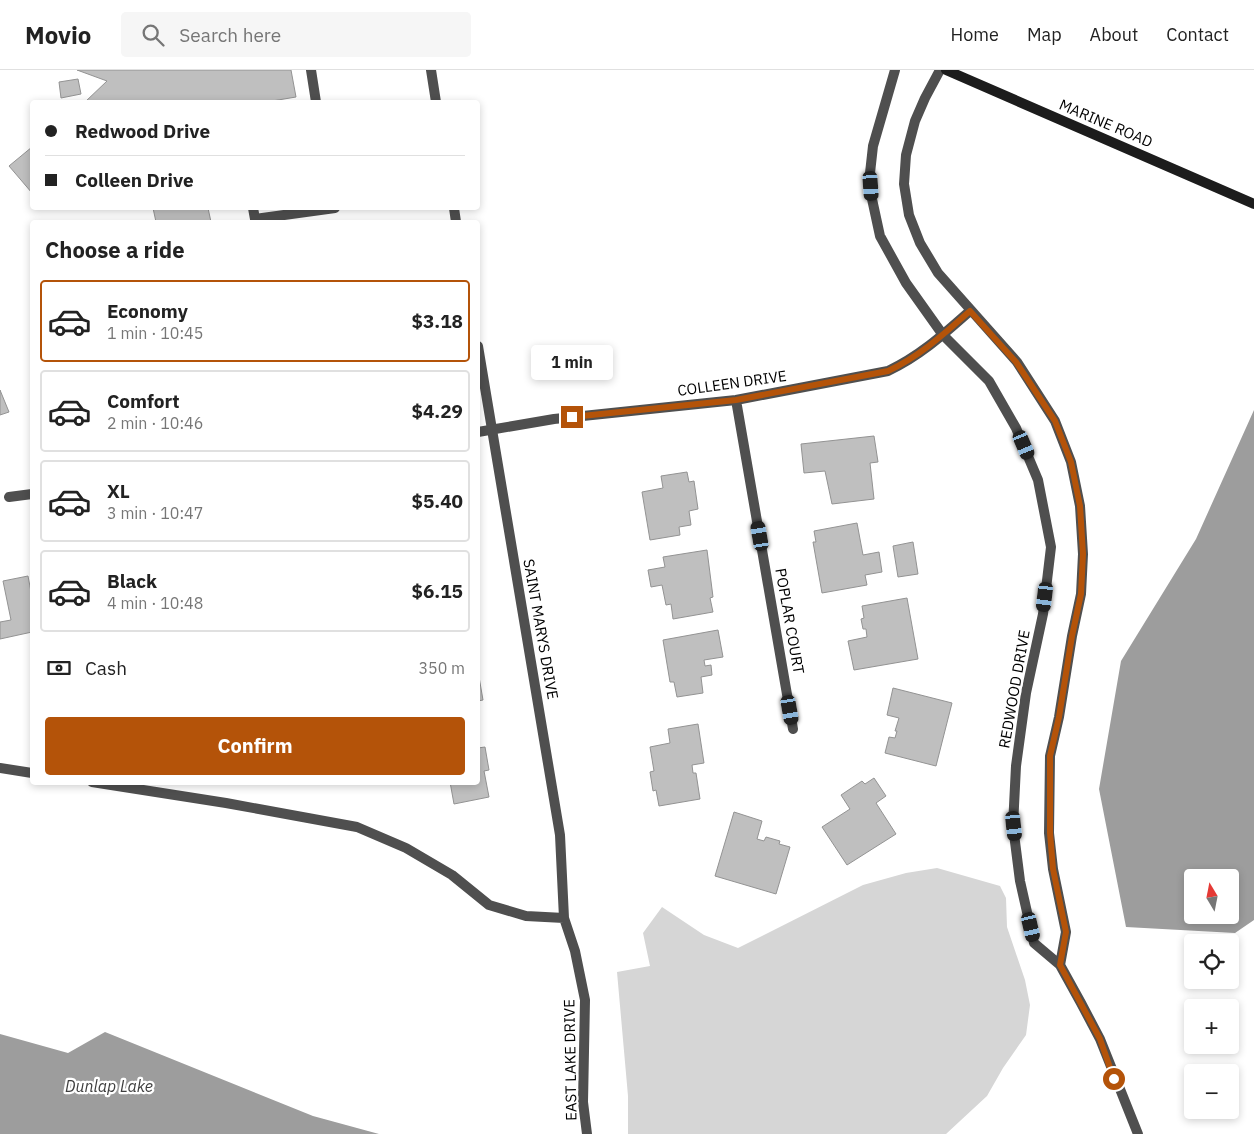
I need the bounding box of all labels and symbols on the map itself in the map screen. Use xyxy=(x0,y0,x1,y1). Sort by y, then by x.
street label: MARINE ROAD xyxy=(1056,95,1156,151)
car xyxy=(862,171,879,201)
callout: 1 min xyxy=(531,344,613,380)
street label: COLLEEN DRIVE xyxy=(676,366,788,400)
route end xyxy=(561,406,583,428)
car xyxy=(1011,428,1036,462)
car xyxy=(750,520,769,552)
street label: SAINT MARYS DRIVE xyxy=(519,557,563,701)
street label: POPLAR COURT xyxy=(771,567,809,676)
car xyxy=(1035,581,1054,613)
street label: REDWOOD DRIVE xyxy=(994,628,1034,750)
car xyxy=(780,694,799,726)
car xyxy=(1004,810,1023,842)
north arrow xyxy=(1184,869,1239,924)
car xyxy=(1020,911,1041,943)
street label: EAST LAKE DRIVE xyxy=(559,999,581,1121)
route start xyxy=(1103,1068,1125,1090)
water label: Dunlap Lake xyxy=(65,1076,153,1096)

